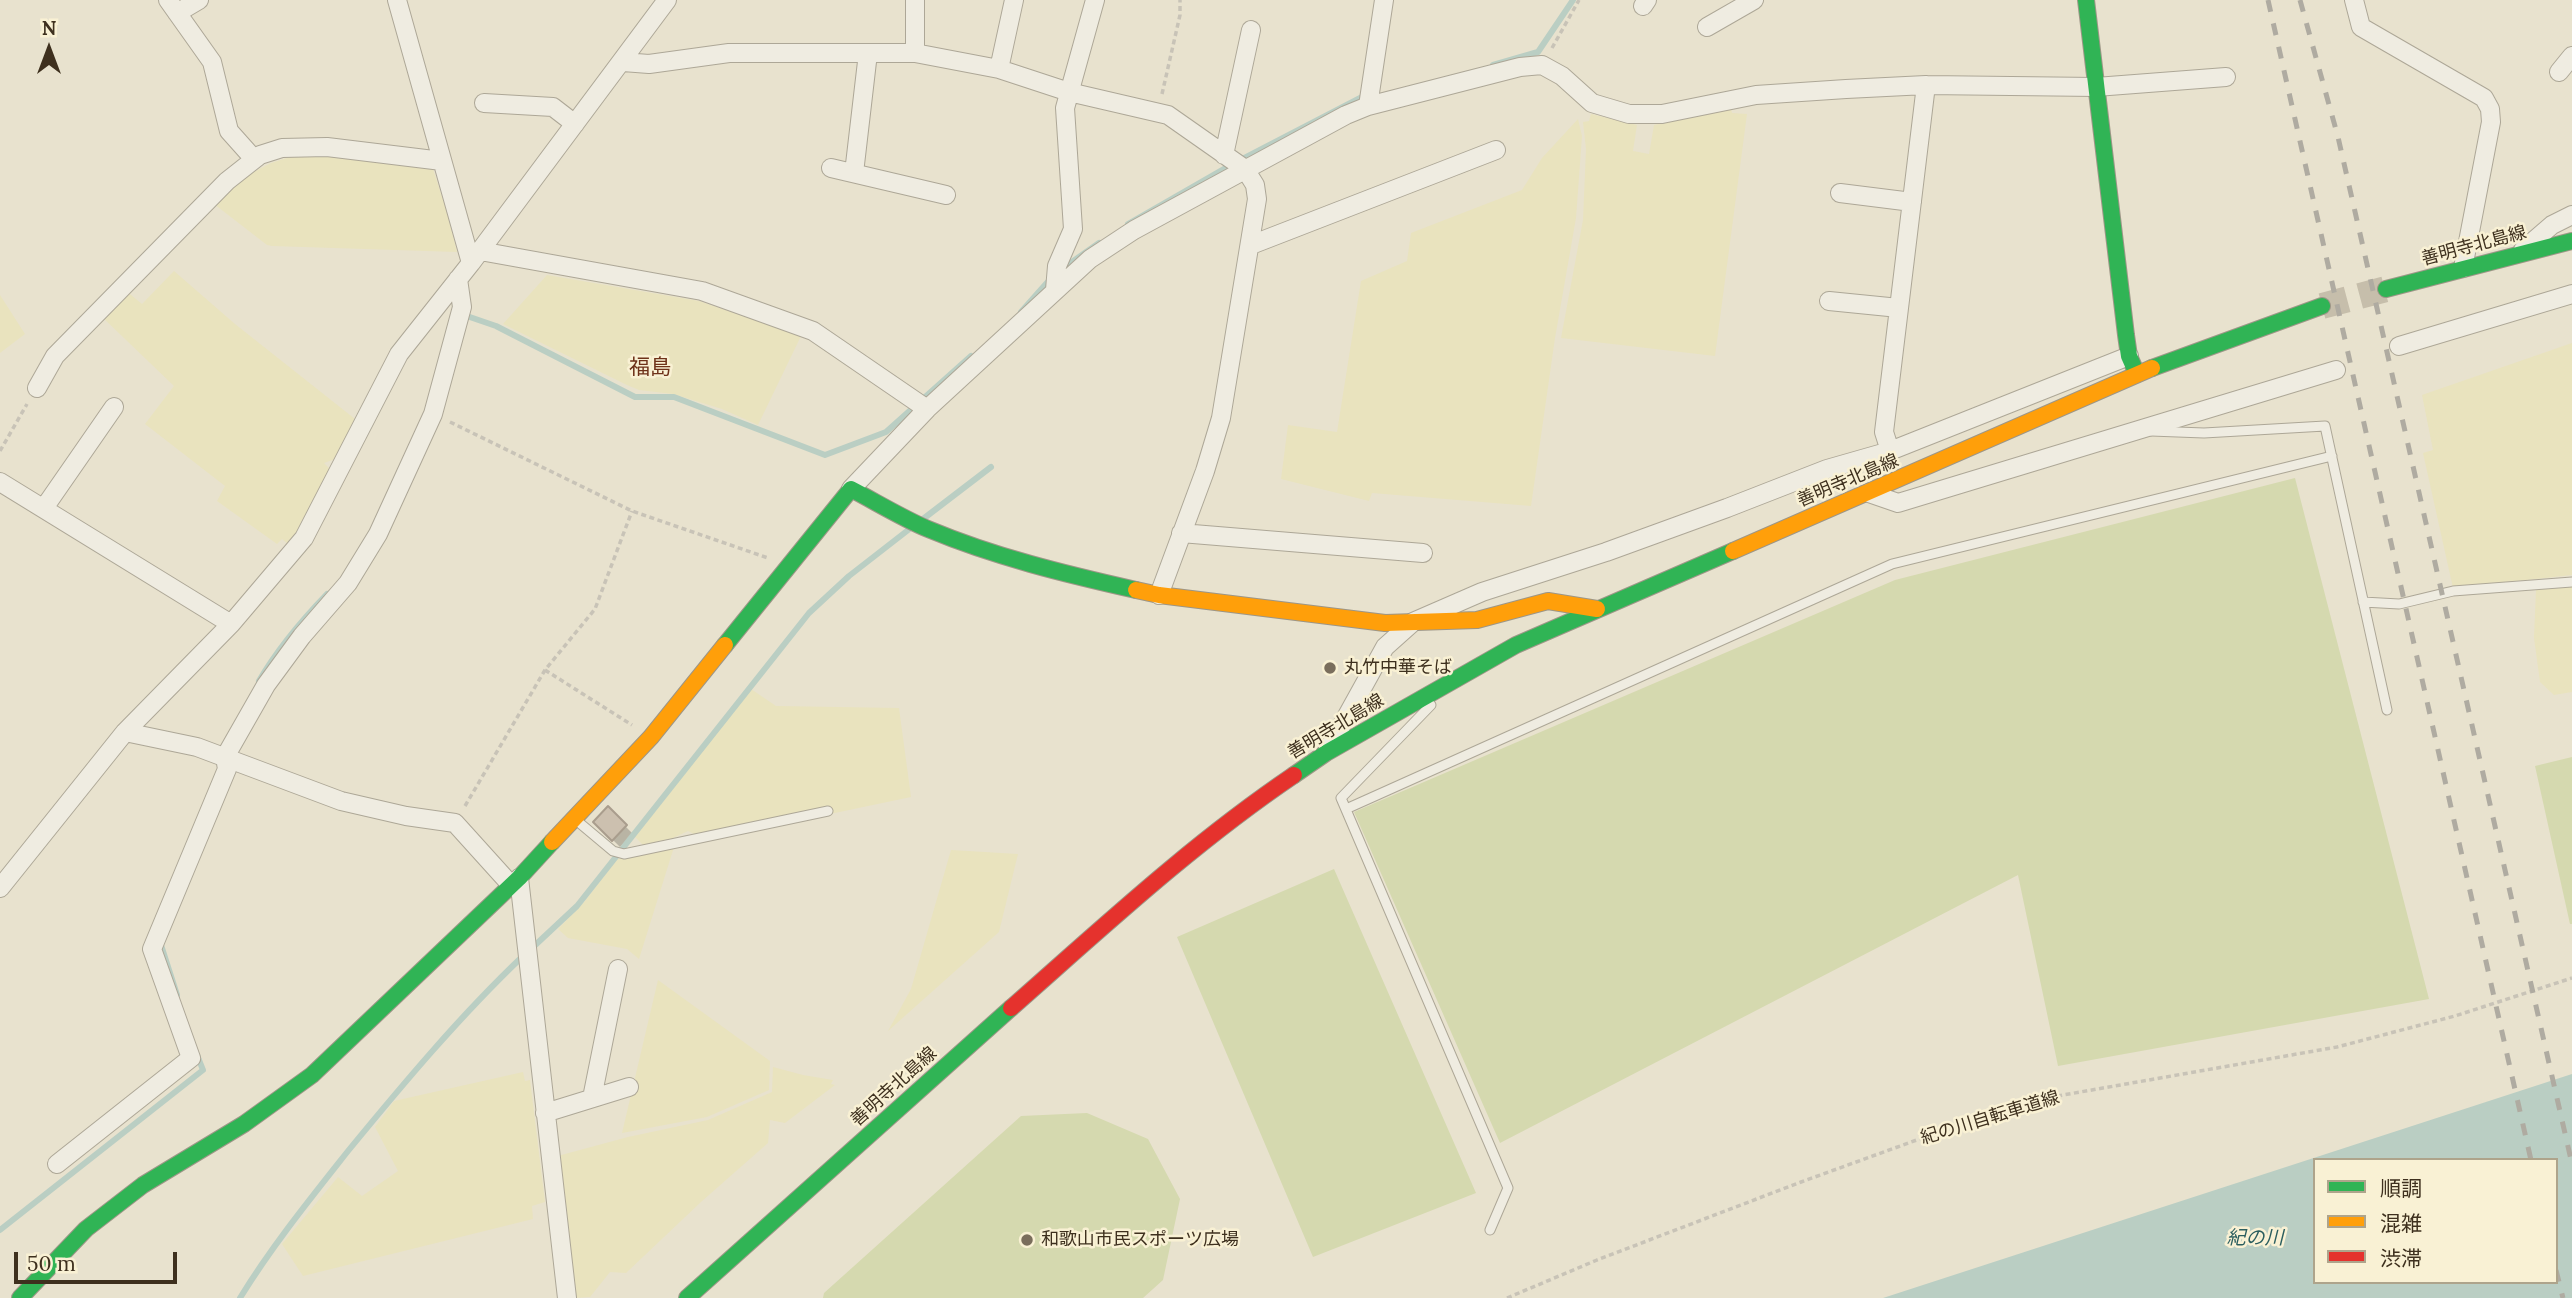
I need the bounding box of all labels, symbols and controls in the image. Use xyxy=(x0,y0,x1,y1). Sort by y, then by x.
north arrow xyxy=(14,14,84,84)
text: N xyxy=(42,16,56,40)
street label: 善明寺北島線 xyxy=(2419,222,2529,270)
district label: 福島 xyxy=(629,355,671,381)
street label: 善明寺北島線 xyxy=(1794,450,1902,512)
place label: 丸竹中華そば xyxy=(1344,657,1452,679)
marker: 丸竹中華そば xyxy=(1322,660,1338,676)
street label: 善明寺北島線 xyxy=(1284,690,1388,764)
street label: 善明寺北島線 xyxy=(847,1043,941,1131)
street label: 紀の川自転車道線 xyxy=(1918,1087,2062,1149)
legend xyxy=(2313,1158,2558,1284)
text: 順調 xyxy=(2380,1175,2422,1202)
text: 混雑 xyxy=(2380,1210,2422,1237)
water label: 紀の川 xyxy=(2227,1228,2283,1250)
place label: 和歌山市民スポーツ広場 xyxy=(1041,1229,1239,1251)
marker: 和歌山市民スポーツ広場 xyxy=(1019,1232,1035,1248)
scale bar xyxy=(18,1238,180,1282)
text: 渋滞 xyxy=(2380,1245,2422,1272)
text: 50 m xyxy=(27,1250,76,1277)

